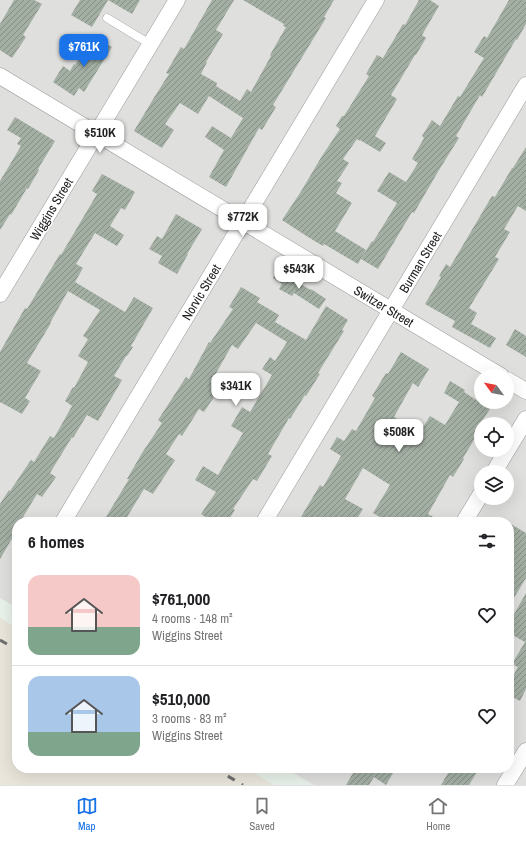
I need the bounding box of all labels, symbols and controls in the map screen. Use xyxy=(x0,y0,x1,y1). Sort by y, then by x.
pin: $761K xyxy=(56,34,112,68)
text: $761K xyxy=(68,38,100,55)
pin: $510K xyxy=(72,120,128,154)
text: $510K xyxy=(84,124,116,141)
street label: Wiggins Street xyxy=(26,175,77,244)
pin: $772K xyxy=(215,204,271,238)
text: $772K xyxy=(227,208,259,225)
street label: Burman Street xyxy=(395,228,445,296)
pin: $543K xyxy=(271,256,327,290)
text: $543K xyxy=(283,260,315,277)
street label: Norvic Street xyxy=(178,261,225,323)
street label: Switzer Street xyxy=(351,282,417,331)
north arrow xyxy=(474,369,514,409)
map controls xyxy=(474,369,514,505)
pin: $341K xyxy=(208,373,264,407)
text: $341K xyxy=(220,377,252,394)
button: locate xyxy=(474,417,514,457)
pin: $508K xyxy=(371,419,427,453)
text: $508K xyxy=(383,423,415,440)
button: layers xyxy=(474,465,514,505)
text: 6 homes xyxy=(28,530,85,553)
icon: filters xyxy=(476,530,498,552)
text: $761,000 xyxy=(152,587,210,610)
icon: home xyxy=(60,591,108,639)
icon: heart xyxy=(476,604,498,626)
text: 4 rooms · 148 m² xyxy=(152,610,233,627)
text: Wiggins Street xyxy=(152,627,223,644)
text: $510,000 xyxy=(152,687,210,710)
icon: home xyxy=(60,692,108,740)
icon: heart xyxy=(476,705,498,727)
text: 3 rooms · 83 m² xyxy=(152,710,227,727)
text: Wiggins Street xyxy=(152,727,223,744)
tab: Map xyxy=(76,795,98,833)
tab: Saved xyxy=(249,795,275,833)
tab: Home xyxy=(426,795,450,833)

